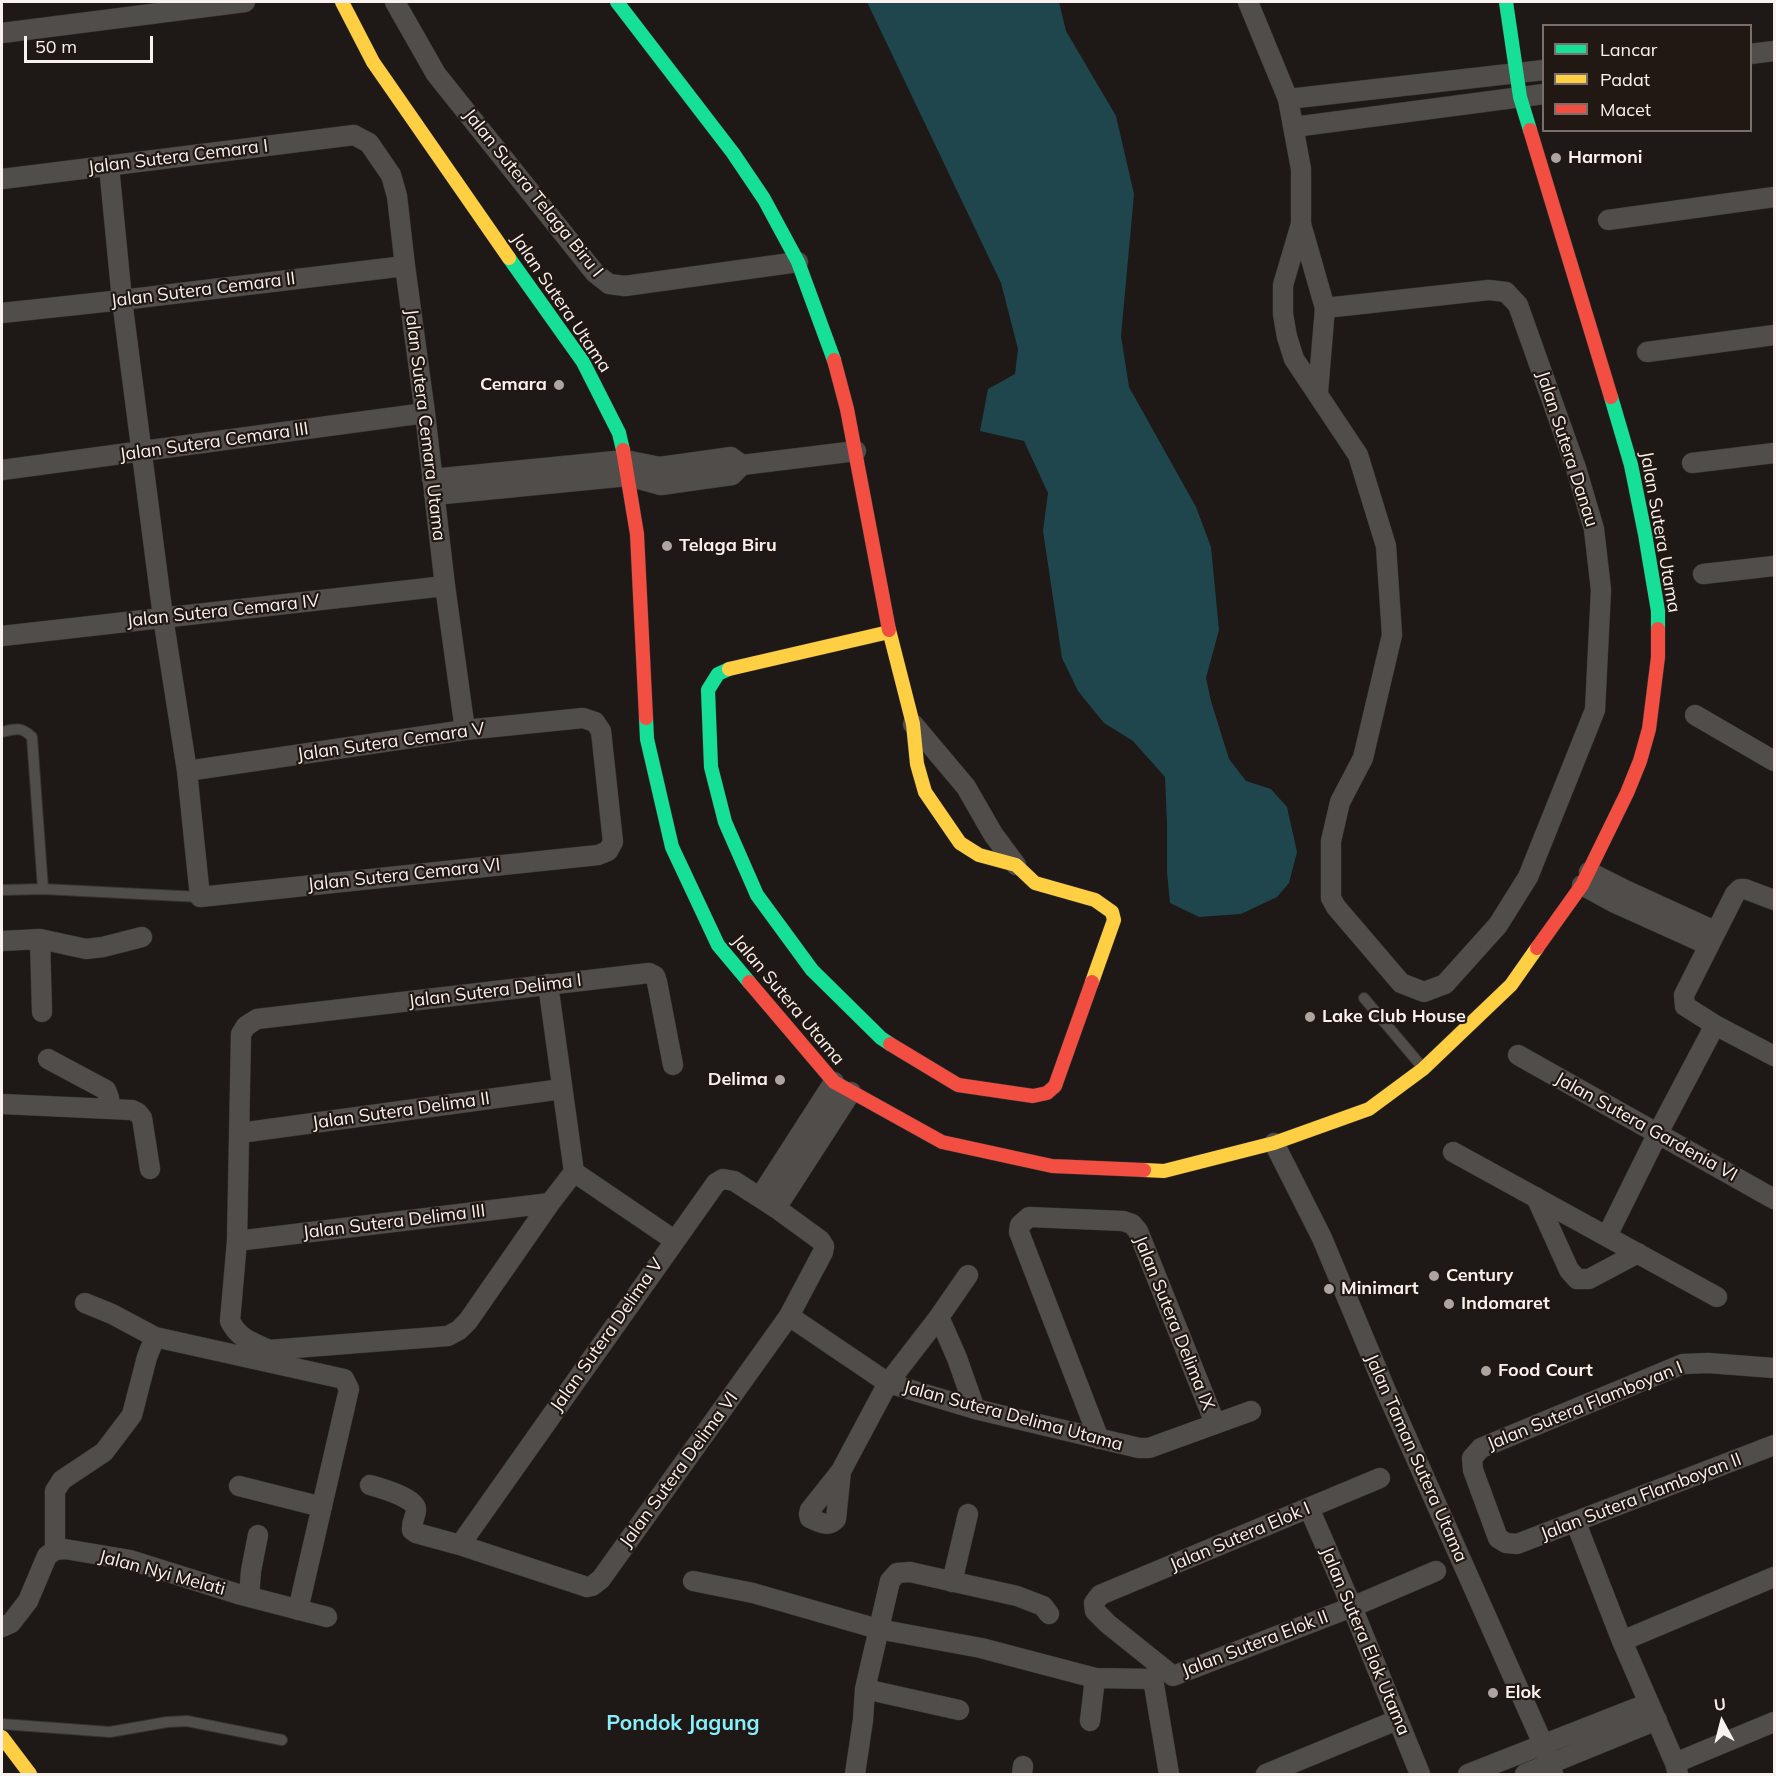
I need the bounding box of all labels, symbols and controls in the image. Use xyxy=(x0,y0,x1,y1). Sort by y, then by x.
scale bar xyxy=(27,24,156,62)
legend xyxy=(1542,24,1752,132)
text: 50 m xyxy=(35,35,77,58)
text: Lancar xyxy=(1600,38,1657,61)
text: Padat xyxy=(1600,68,1650,91)
text: Macet xyxy=(1600,98,1651,121)
street label: Jalan Sutera Telaga Biru I xyxy=(458,105,608,281)
street label: Jalan Sutera Cemara I xyxy=(87,135,269,179)
place label: Harmoni xyxy=(1568,147,1643,169)
marker: Harmoni xyxy=(1549,151,1563,165)
street label: Jalan Sutera Utama xyxy=(506,229,616,377)
street label: Jalan Sutera Cemara II xyxy=(109,268,297,312)
street label: Jalan Sutera Cemara Utama xyxy=(400,308,450,542)
street label: Jalan Sutera Danau xyxy=(1532,368,1602,530)
place label: Cemara xyxy=(480,374,547,396)
marker: Cemara xyxy=(552,378,566,392)
street label: Jalan Sutera Cemara III xyxy=(118,418,310,466)
street label: Jalan Sutera Utama xyxy=(1635,450,1685,614)
place label: Telaga Biru xyxy=(679,535,777,557)
marker: Telaga Biru xyxy=(660,539,674,553)
street label: Jalan Sutera Cemara IV xyxy=(125,590,321,632)
street label: Jalan Sutera Cemara V xyxy=(296,718,486,766)
street label: Jalan Sutera Cemara VI xyxy=(306,854,502,896)
street label: Jalan Sutera Utama xyxy=(727,930,849,1070)
street label: Jalan Sutera Delima I xyxy=(407,970,583,1012)
place label: Lake Club House xyxy=(1322,1006,1466,1028)
marker: Lake Club House xyxy=(1303,1010,1317,1024)
street label: Jalan Sutera Gardenia VI xyxy=(1551,1068,1741,1186)
place label: Delima xyxy=(708,1069,768,1091)
marker: Delima xyxy=(773,1073,787,1087)
street label: Jalan Sutera Delima II xyxy=(311,1088,491,1134)
street label: Jalan Sutera Delima III xyxy=(302,1200,486,1244)
street label: Jalan Sutera Delima IX xyxy=(1129,1233,1219,1413)
street label: Jalan Sutera Delima V xyxy=(546,1254,668,1416)
place label: Century xyxy=(1446,1265,1513,1287)
marker: Century xyxy=(1427,1269,1441,1283)
place label: Minimart xyxy=(1341,1278,1419,1300)
marker: Minimart xyxy=(1322,1282,1336,1296)
place label: Indomaret xyxy=(1461,1293,1550,1315)
marker: Indomaret xyxy=(1442,1297,1456,1311)
street label: Jalan Taman Sutera Utama xyxy=(1360,1351,1472,1565)
street label: Jalan Sutera Flamboyan I xyxy=(1484,1357,1686,1455)
place label: Food Court xyxy=(1498,1360,1593,1382)
marker: Food Court xyxy=(1479,1364,1493,1378)
street label: Jalan Sutera Delima Utama xyxy=(901,1376,1125,1456)
street label: Jalan Sutera Delima VI xyxy=(615,1388,743,1552)
street label: Jalan Sutera Flamboyan II xyxy=(1538,1449,1744,1545)
street label: Jalan Sutera Elok I xyxy=(1167,1498,1313,1576)
street label: Jalan Sutera Elok Utama xyxy=(1315,1544,1415,1738)
street label: Jalan Nyi Melati xyxy=(96,1546,228,1600)
street label: Jalan Sutera Elok II xyxy=(1179,1606,1331,1682)
place label: Elok xyxy=(1505,1682,1541,1704)
marker: Elok xyxy=(1486,1686,1500,1700)
north arrow xyxy=(1692,1692,1752,1752)
text: U xyxy=(1713,1693,1727,1715)
district label: Pondok Jagung xyxy=(606,1711,760,1737)

